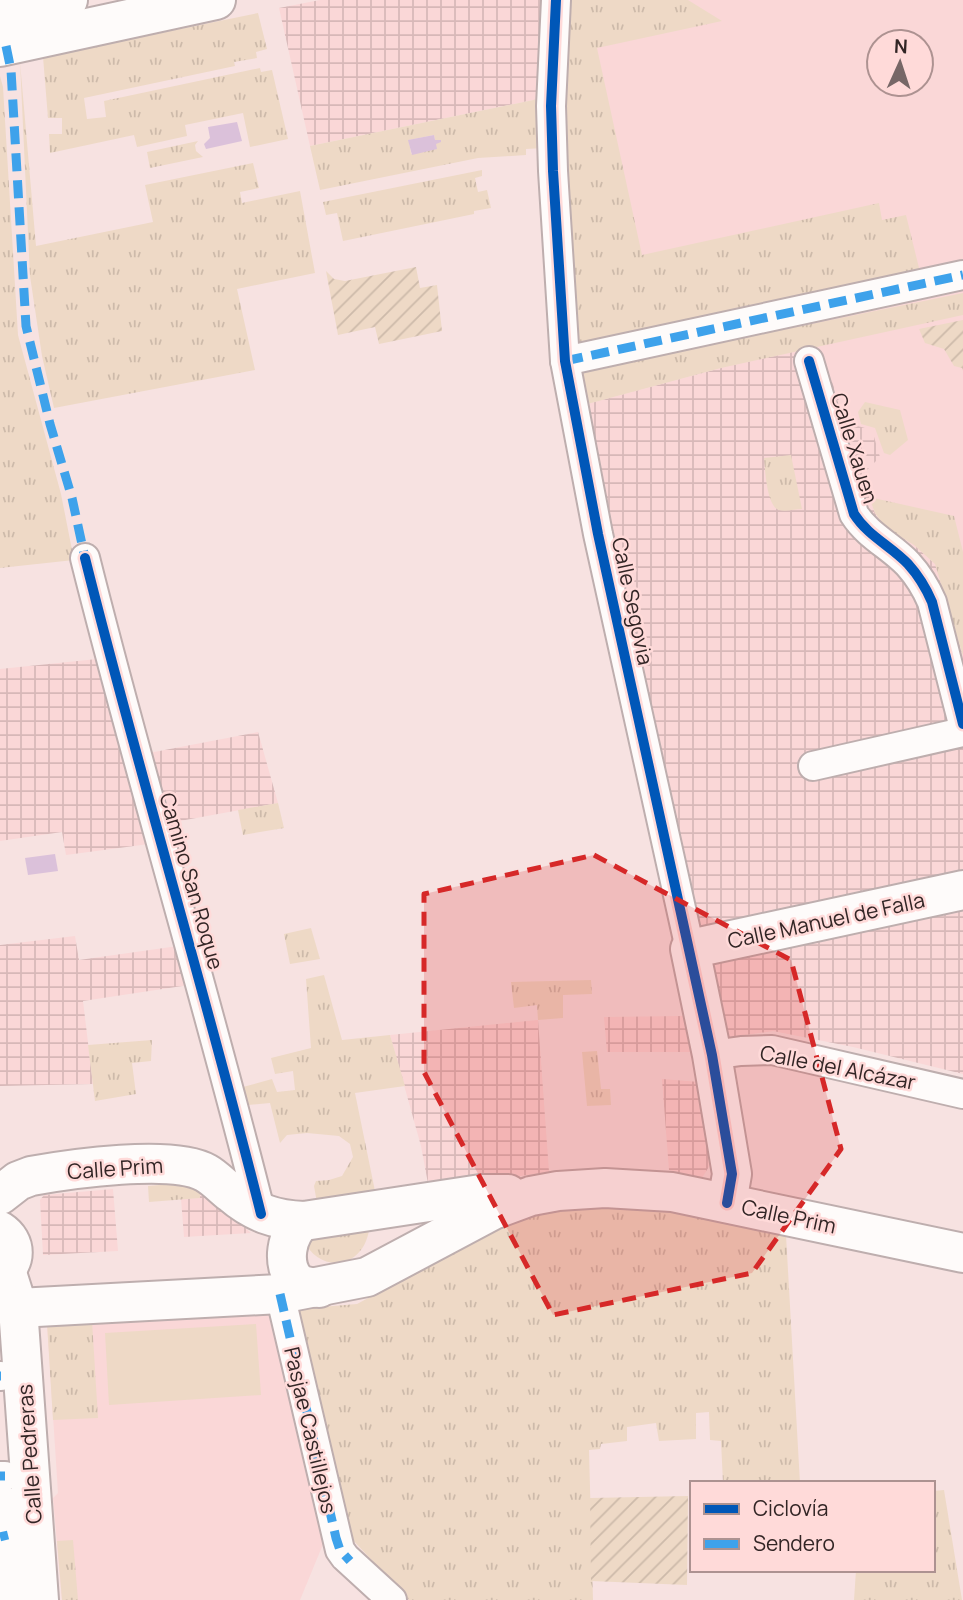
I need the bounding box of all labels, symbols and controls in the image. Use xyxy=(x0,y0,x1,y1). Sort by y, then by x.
north arrow xyxy=(865,28,935,98)
text: N xyxy=(893,33,908,59)
street label: Calle Xauen xyxy=(825,389,885,507)
street label: Calle Segovia xyxy=(606,535,660,667)
street label: Camino San Roque xyxy=(153,789,231,973)
street label: Calle Manuel de Falla xyxy=(725,885,927,955)
street label: Calle del Alcázar xyxy=(758,1038,919,1096)
street label: Calle Prim xyxy=(66,1151,164,1185)
street label: Calle Prim xyxy=(739,1192,839,1240)
street label: Pasjae Castillejos xyxy=(278,1344,344,1516)
street label: Calle Pedreras xyxy=(10,1383,48,1525)
legend xyxy=(690,1481,935,1572)
text: Ciclovía xyxy=(753,1494,828,1522)
text: Sendero xyxy=(753,1529,835,1557)

